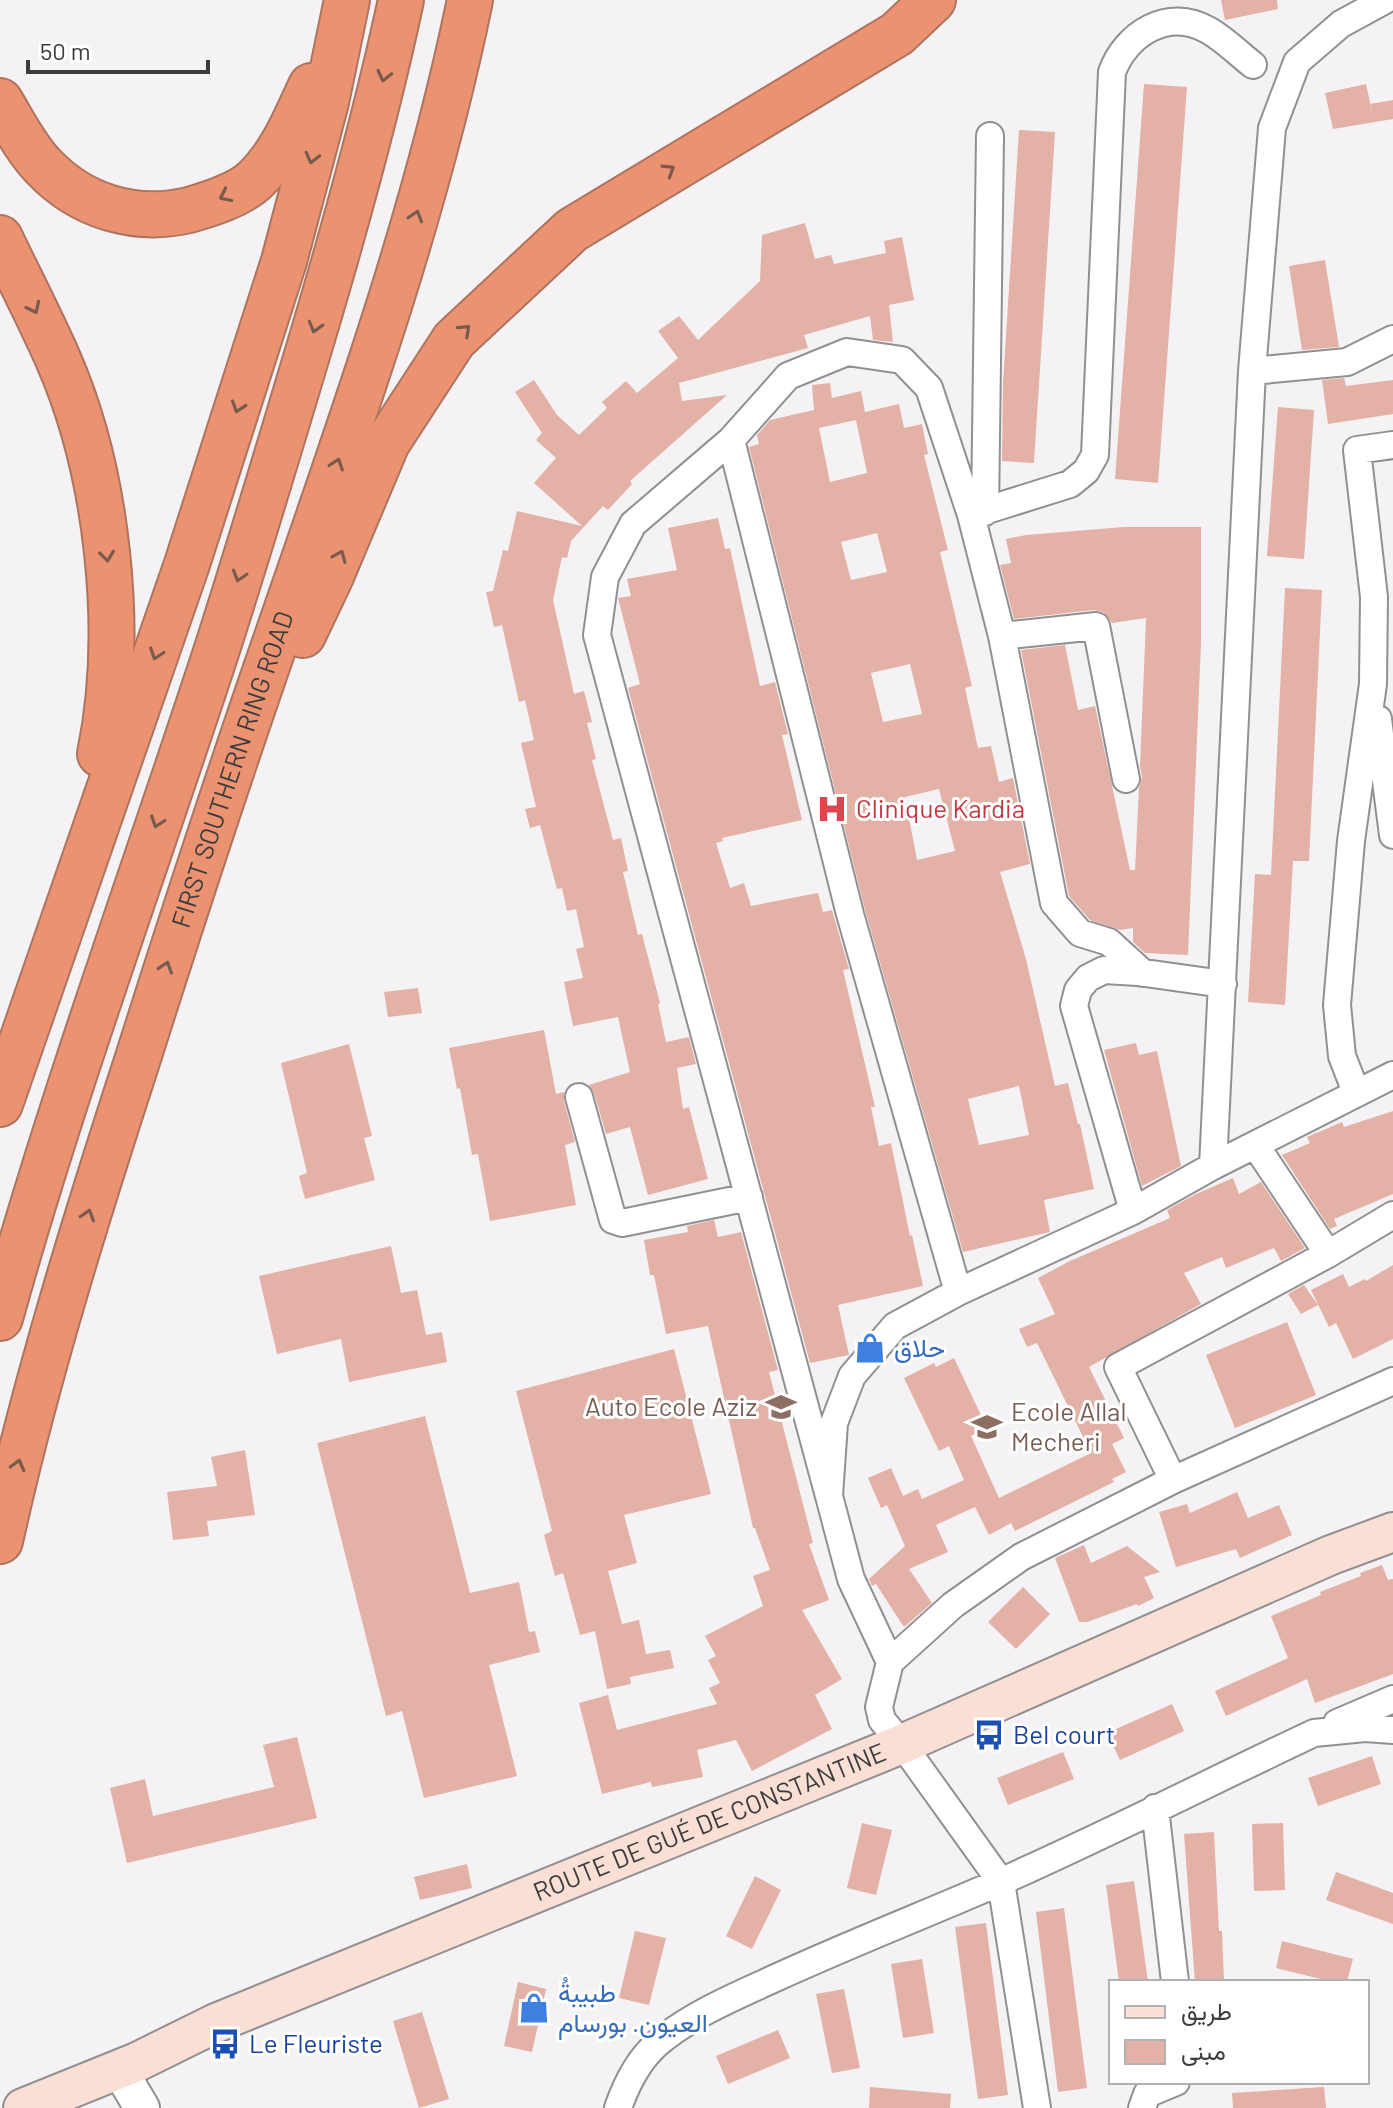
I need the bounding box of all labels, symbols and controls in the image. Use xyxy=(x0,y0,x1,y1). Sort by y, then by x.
scale bar xyxy=(28,24,208,74)
text: 50 m xyxy=(40,36,91,65)
one-way arrow xyxy=(377,69,394,83)
one-way arrow xyxy=(304,151,321,165)
one-way arrow xyxy=(660,164,675,180)
one-way arrow xyxy=(219,186,234,202)
one-way arrow xyxy=(407,210,423,223)
one-way arrow xyxy=(24,299,40,314)
one-way arrow xyxy=(308,319,324,333)
one-way arrow xyxy=(456,325,471,339)
one-way arrow xyxy=(231,400,247,414)
one-way arrow xyxy=(327,457,343,471)
one-way arrow xyxy=(98,549,115,563)
one-way arrow xyxy=(330,550,346,564)
one-way arrow xyxy=(233,568,249,582)
street label: FIRST SOUTHERN RING ROAD xyxy=(164,607,299,931)
one-way arrow xyxy=(149,646,165,660)
hospital icon: Clinique Kardia xyxy=(815,792,849,826)
place label: Clinique Kardia xyxy=(856,792,1025,823)
one-way arrow xyxy=(151,814,167,828)
one-way arrow xyxy=(157,961,173,975)
one-way arrow xyxy=(79,1209,95,1223)
shop icon: حلاق xyxy=(853,1331,887,1365)
place label: حلاق xyxy=(894,1331,945,1363)
place label: Auto Ecole Aziz xyxy=(585,1390,757,1421)
school or university icon: Auto Ecole Aziz xyxy=(764,1390,798,1424)
place label: Ecole Allal Mecheri xyxy=(1011,1395,1126,1456)
school or university icon: Ecole Allal Mecheri xyxy=(970,1410,1004,1444)
one-way arrow xyxy=(9,1459,26,1473)
bus stop icon: Bel court xyxy=(972,1718,1006,1752)
place label: Bel court xyxy=(1013,1718,1115,1749)
street label: ROUTE DE GUÉ DE CONSTANTINE xyxy=(528,1735,890,1906)
place label: طبيبةُ العيون. بورسام xyxy=(558,1976,708,2040)
legend xyxy=(1109,1980,1369,2084)
shop icon: طبيبةُ العيون. بورسام xyxy=(517,1991,551,2025)
text: طريق xyxy=(1181,1996,1232,2027)
bus stop icon: Le Fleuriste xyxy=(208,2027,242,2061)
place label: Le Fleuriste xyxy=(249,2027,383,2058)
text: مبنى xyxy=(1181,2036,1226,2066)

